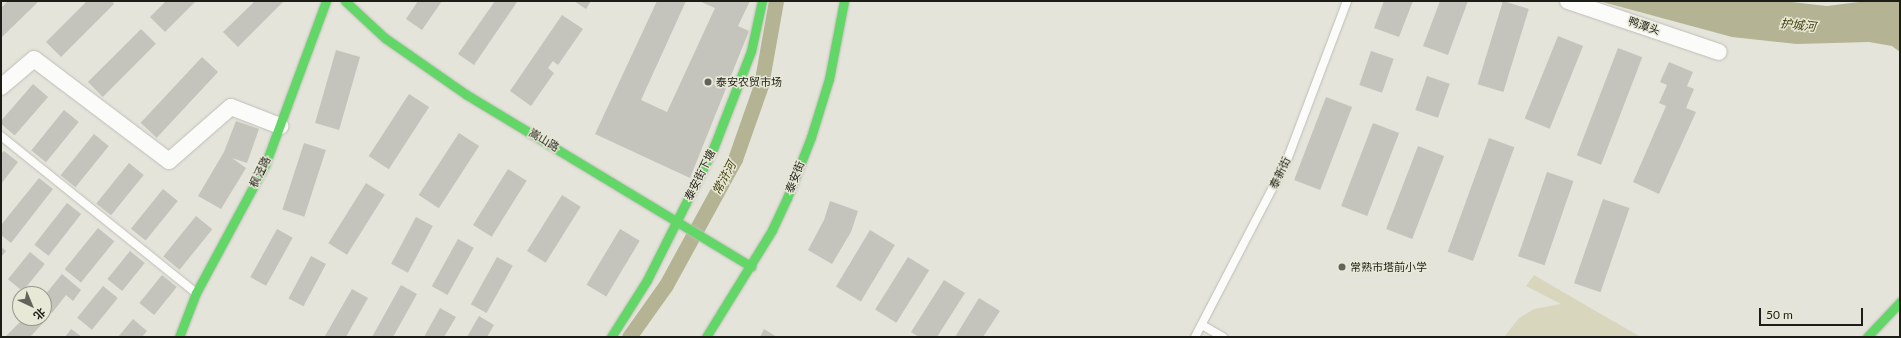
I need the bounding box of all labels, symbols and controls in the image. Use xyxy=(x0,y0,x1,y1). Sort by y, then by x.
street label: 鸭潭头 xyxy=(1626,14,1662,38)
water label: 护城河 xyxy=(1779,16,1817,34)
place label: 泰安农贸市场 xyxy=(716,75,782,89)
marker: 泰安农贸市场 xyxy=(703,77,713,87)
street label: 嵩山路 xyxy=(526,126,562,154)
street label: 泰安街下塘 xyxy=(682,147,718,203)
street label: 枫泾路 xyxy=(247,154,273,190)
street label: 泰新街 xyxy=(1267,155,1293,191)
water label: 常浒河 xyxy=(709,159,739,197)
street label: 泰安街 xyxy=(783,159,807,195)
place label: 常熟市塔前小学 xyxy=(1350,260,1427,274)
marker: 常熟市塔前小学 xyxy=(1337,262,1347,272)
north arrow xyxy=(12,286,52,326)
scale bar xyxy=(1761,300,1865,326)
text: 北 xyxy=(32,306,48,323)
text: 50 m xyxy=(1766,307,1793,322)

